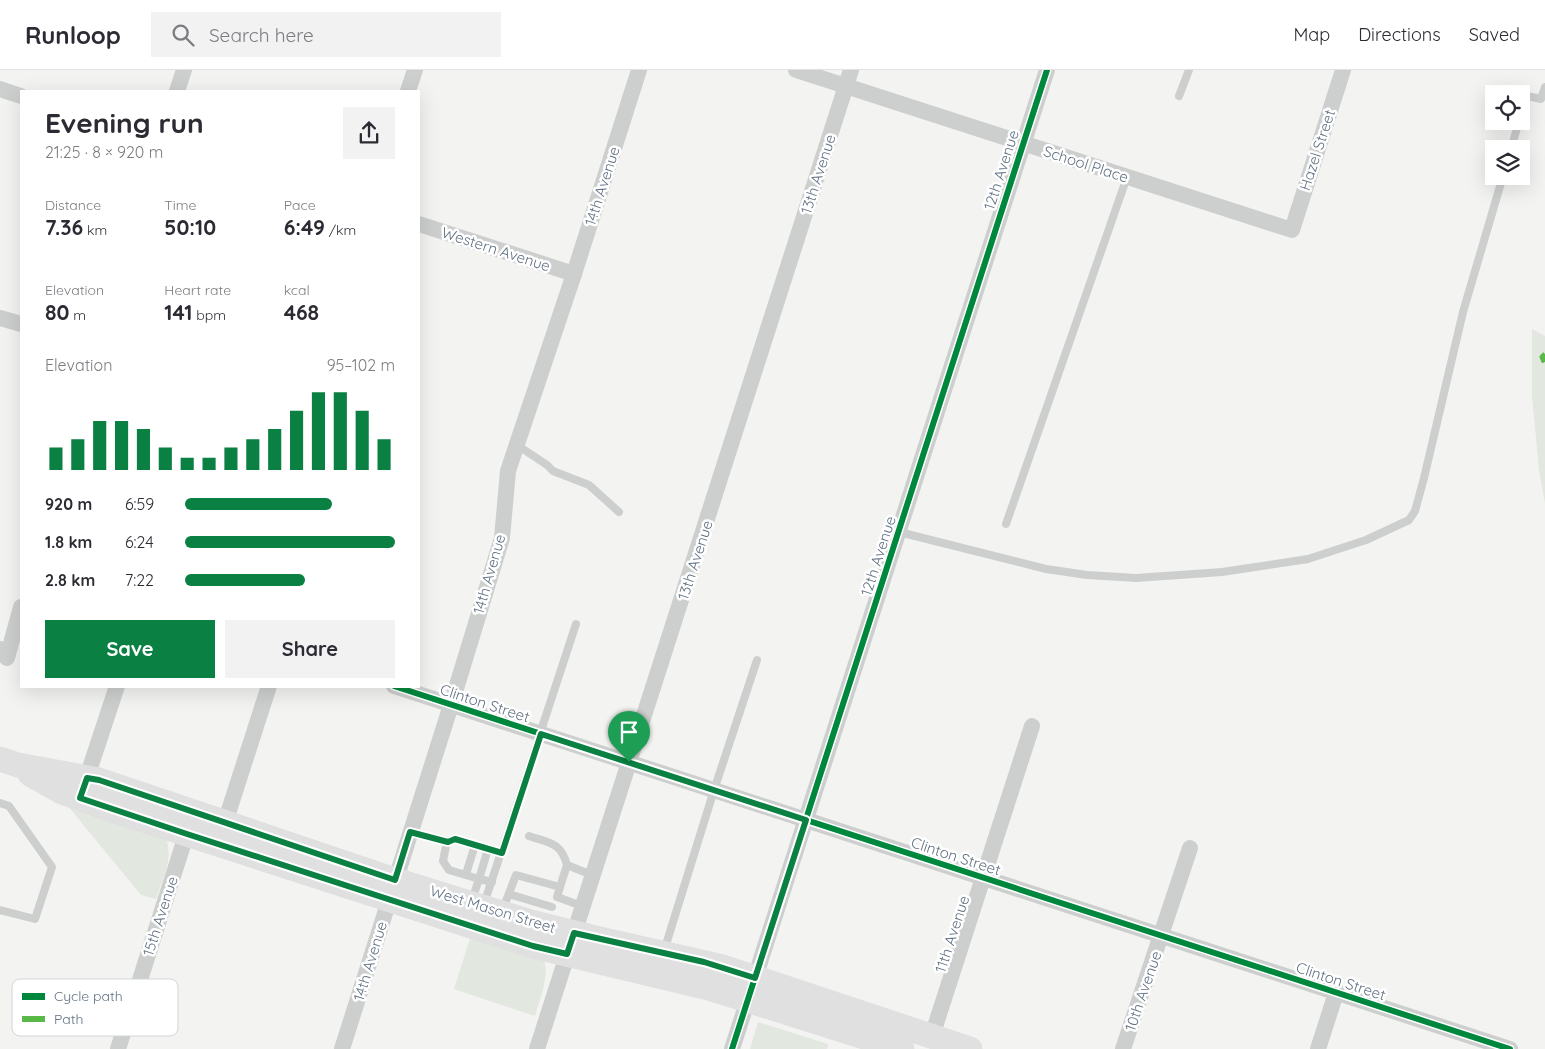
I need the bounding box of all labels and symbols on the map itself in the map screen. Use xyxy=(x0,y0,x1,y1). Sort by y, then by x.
street label: Hazel Street xyxy=(1295,107,1339,193)
street label: 12th Avenue xyxy=(979,128,1023,212)
street label: 13th Avenue xyxy=(796,132,840,216)
street label: School Place xyxy=(1041,141,1131,187)
street label: 14th Avenue xyxy=(580,144,624,228)
street label: Western Avenue xyxy=(439,222,553,276)
street label: 12th Avenue xyxy=(856,514,900,598)
street label: 13th Avenue xyxy=(673,518,717,602)
street label: 14th Avenue xyxy=(469,532,509,616)
street label: Clinton Street xyxy=(438,680,532,726)
pin xyxy=(608,711,650,762)
street label: Clinton Street xyxy=(909,833,1003,879)
street label: 15th Avenue xyxy=(138,874,182,958)
street label: West Mason Street xyxy=(428,881,558,937)
street label: 11th Avenue xyxy=(931,893,973,975)
street label: 14th Avenue xyxy=(349,919,391,1003)
street label: 10th Avenue xyxy=(1120,948,1166,1034)
street label: Clinton Street xyxy=(1294,958,1388,1004)
legend xyxy=(12,979,178,1036)
text: Cycle path xyxy=(54,987,123,1005)
text: Path xyxy=(54,1010,83,1028)

